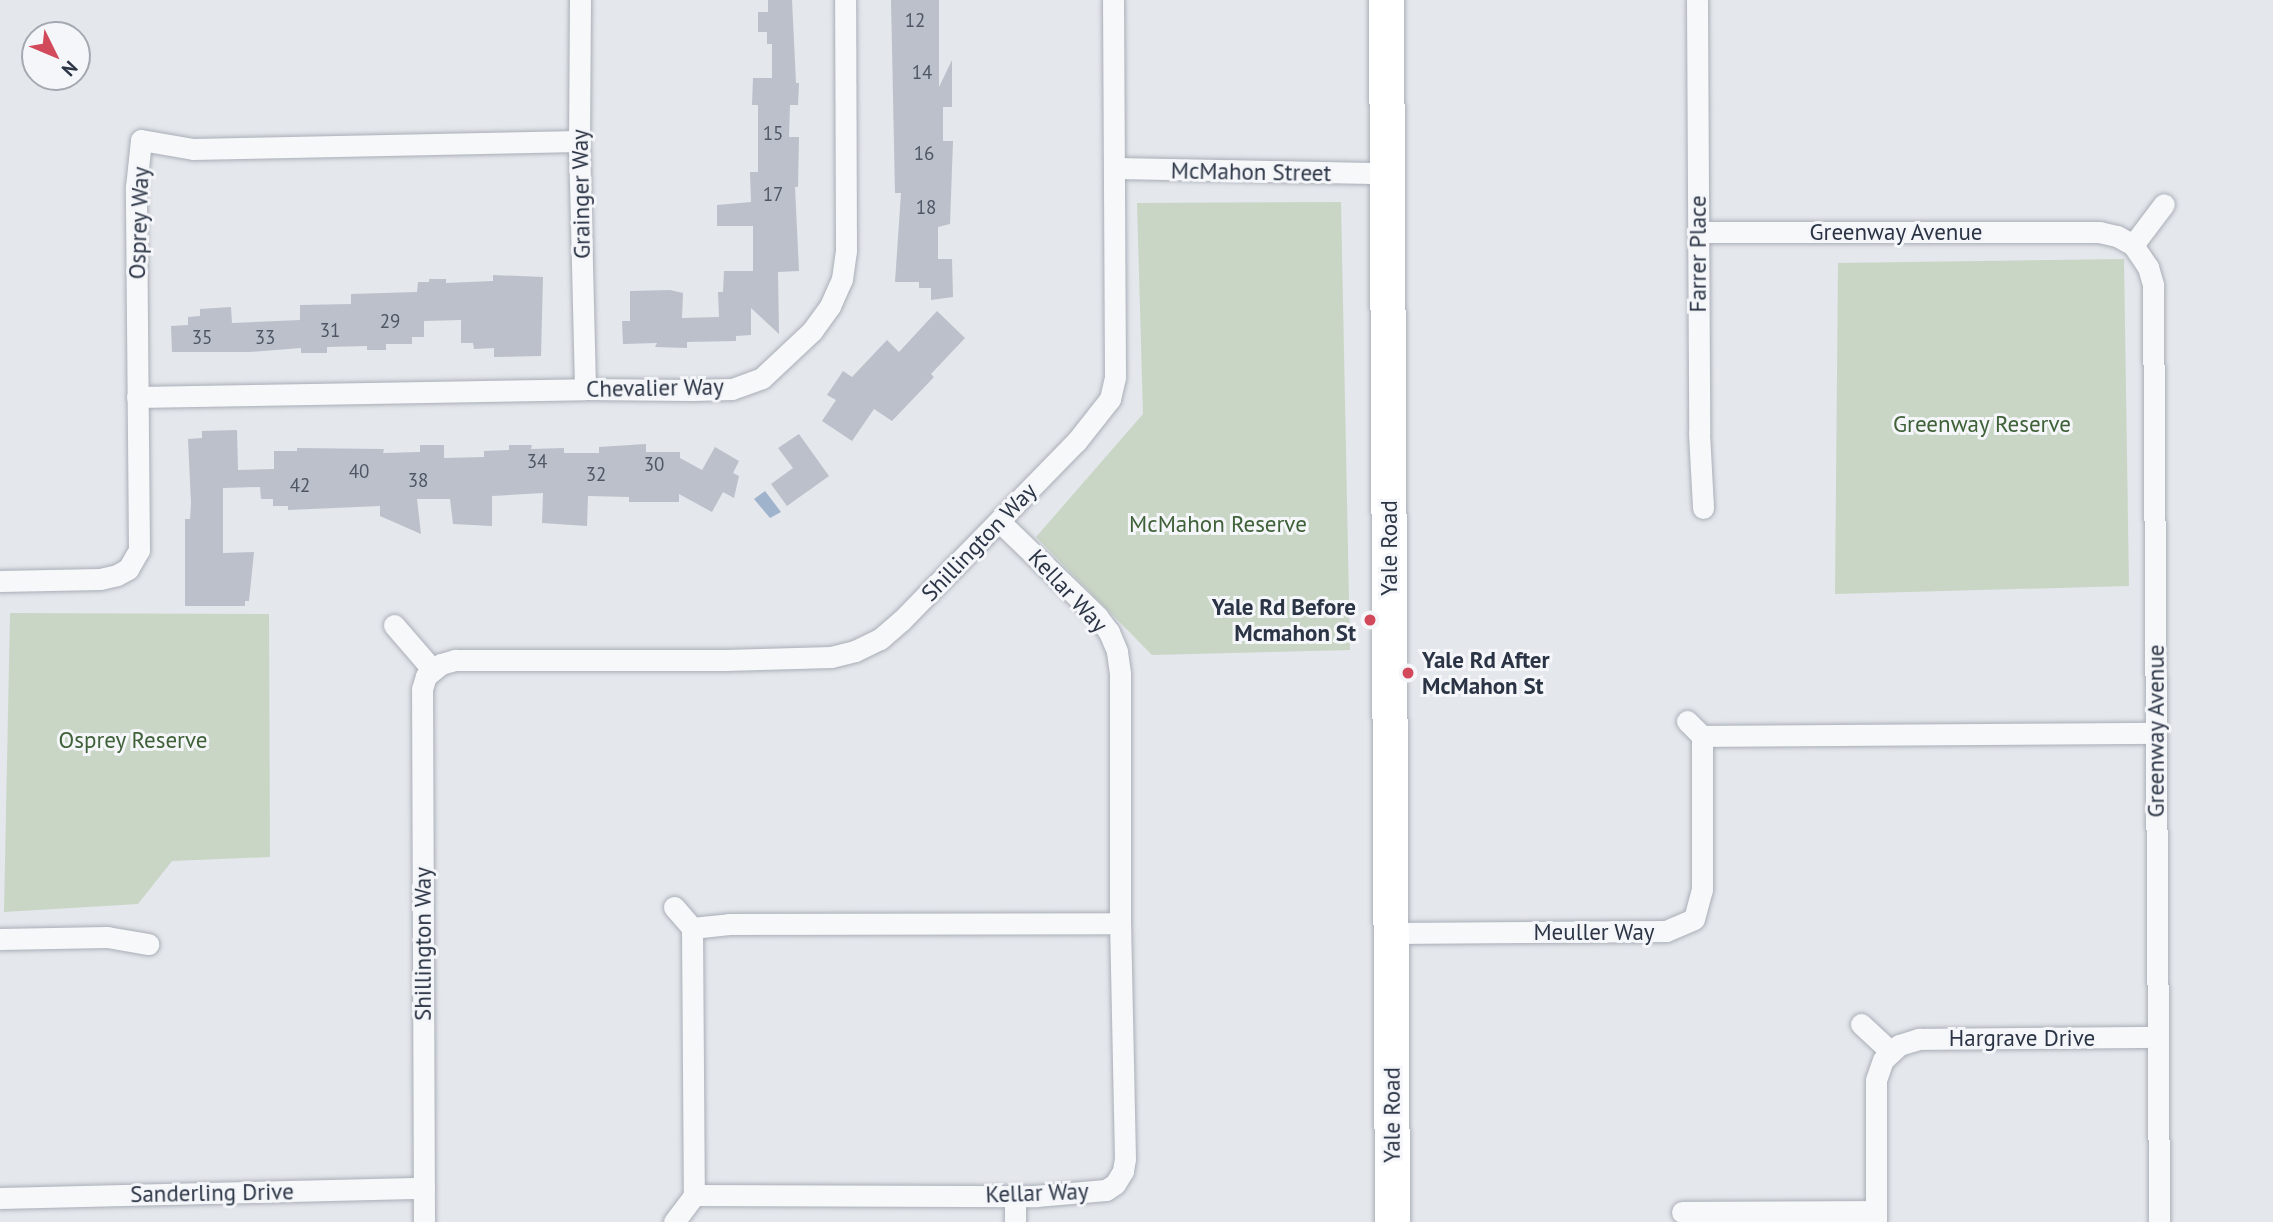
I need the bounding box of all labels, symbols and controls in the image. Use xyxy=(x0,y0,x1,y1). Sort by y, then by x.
house number: 12 xyxy=(905,10,925,32)
north arrow xyxy=(21,21,91,91)
text: N xyxy=(57,56,83,82)
house number: 14 xyxy=(912,62,932,84)
house number: 15 xyxy=(763,123,783,145)
street label: Grainger Way xyxy=(566,129,596,259)
house number: 16 xyxy=(914,143,934,165)
street label: McMahon Street xyxy=(1171,157,1331,187)
street label: Osprey Way xyxy=(123,166,155,280)
house number: 17 xyxy=(763,184,783,206)
street label: Farrer Place xyxy=(1684,195,1712,313)
house number: 18 xyxy=(916,197,936,219)
street label: Greenway Avenue xyxy=(1809,218,1983,246)
house number: 29 xyxy=(380,311,400,333)
house number: 31 xyxy=(320,320,340,342)
house number: 35 xyxy=(192,327,212,349)
house number: 33 xyxy=(255,327,275,349)
street label: Chevalier Way xyxy=(586,373,724,403)
park label: Greenway Reserve xyxy=(1893,410,2071,438)
house number: 34 xyxy=(527,451,547,473)
house number: 30 xyxy=(644,454,664,476)
house number: 40 xyxy=(349,461,369,483)
house number: 32 xyxy=(586,464,606,486)
house number: 38 xyxy=(408,470,428,492)
house number: 42 xyxy=(290,475,310,497)
street label: Shillington Way xyxy=(915,477,1043,607)
street label: Yale Road xyxy=(1375,500,1403,596)
park label: McMahon Reserve xyxy=(1129,510,1307,538)
street label: Kellar Way xyxy=(1023,544,1113,638)
place label: Yale Rd Before Mcmahon St xyxy=(1212,593,1356,647)
marker: Yale Rd Before Mcmahon St xyxy=(1362,612,1378,628)
street label: Greenway Avenue xyxy=(2142,644,2170,818)
place label: Yale Rd After McMahon St xyxy=(1422,646,1550,700)
marker: Yale Rd After McMahon St xyxy=(1400,665,1416,681)
park label: Osprey Reserve xyxy=(58,726,208,754)
street label: Shillington Way xyxy=(409,867,437,1021)
street label: Meuller Way xyxy=(1533,918,1655,946)
street label: Hargrave Drive xyxy=(1949,1024,2095,1052)
street label: Yale Road xyxy=(1378,1067,1406,1163)
street label: Kellar Way xyxy=(985,1177,1089,1209)
street label: Sanderling Drive xyxy=(130,1178,294,1208)

